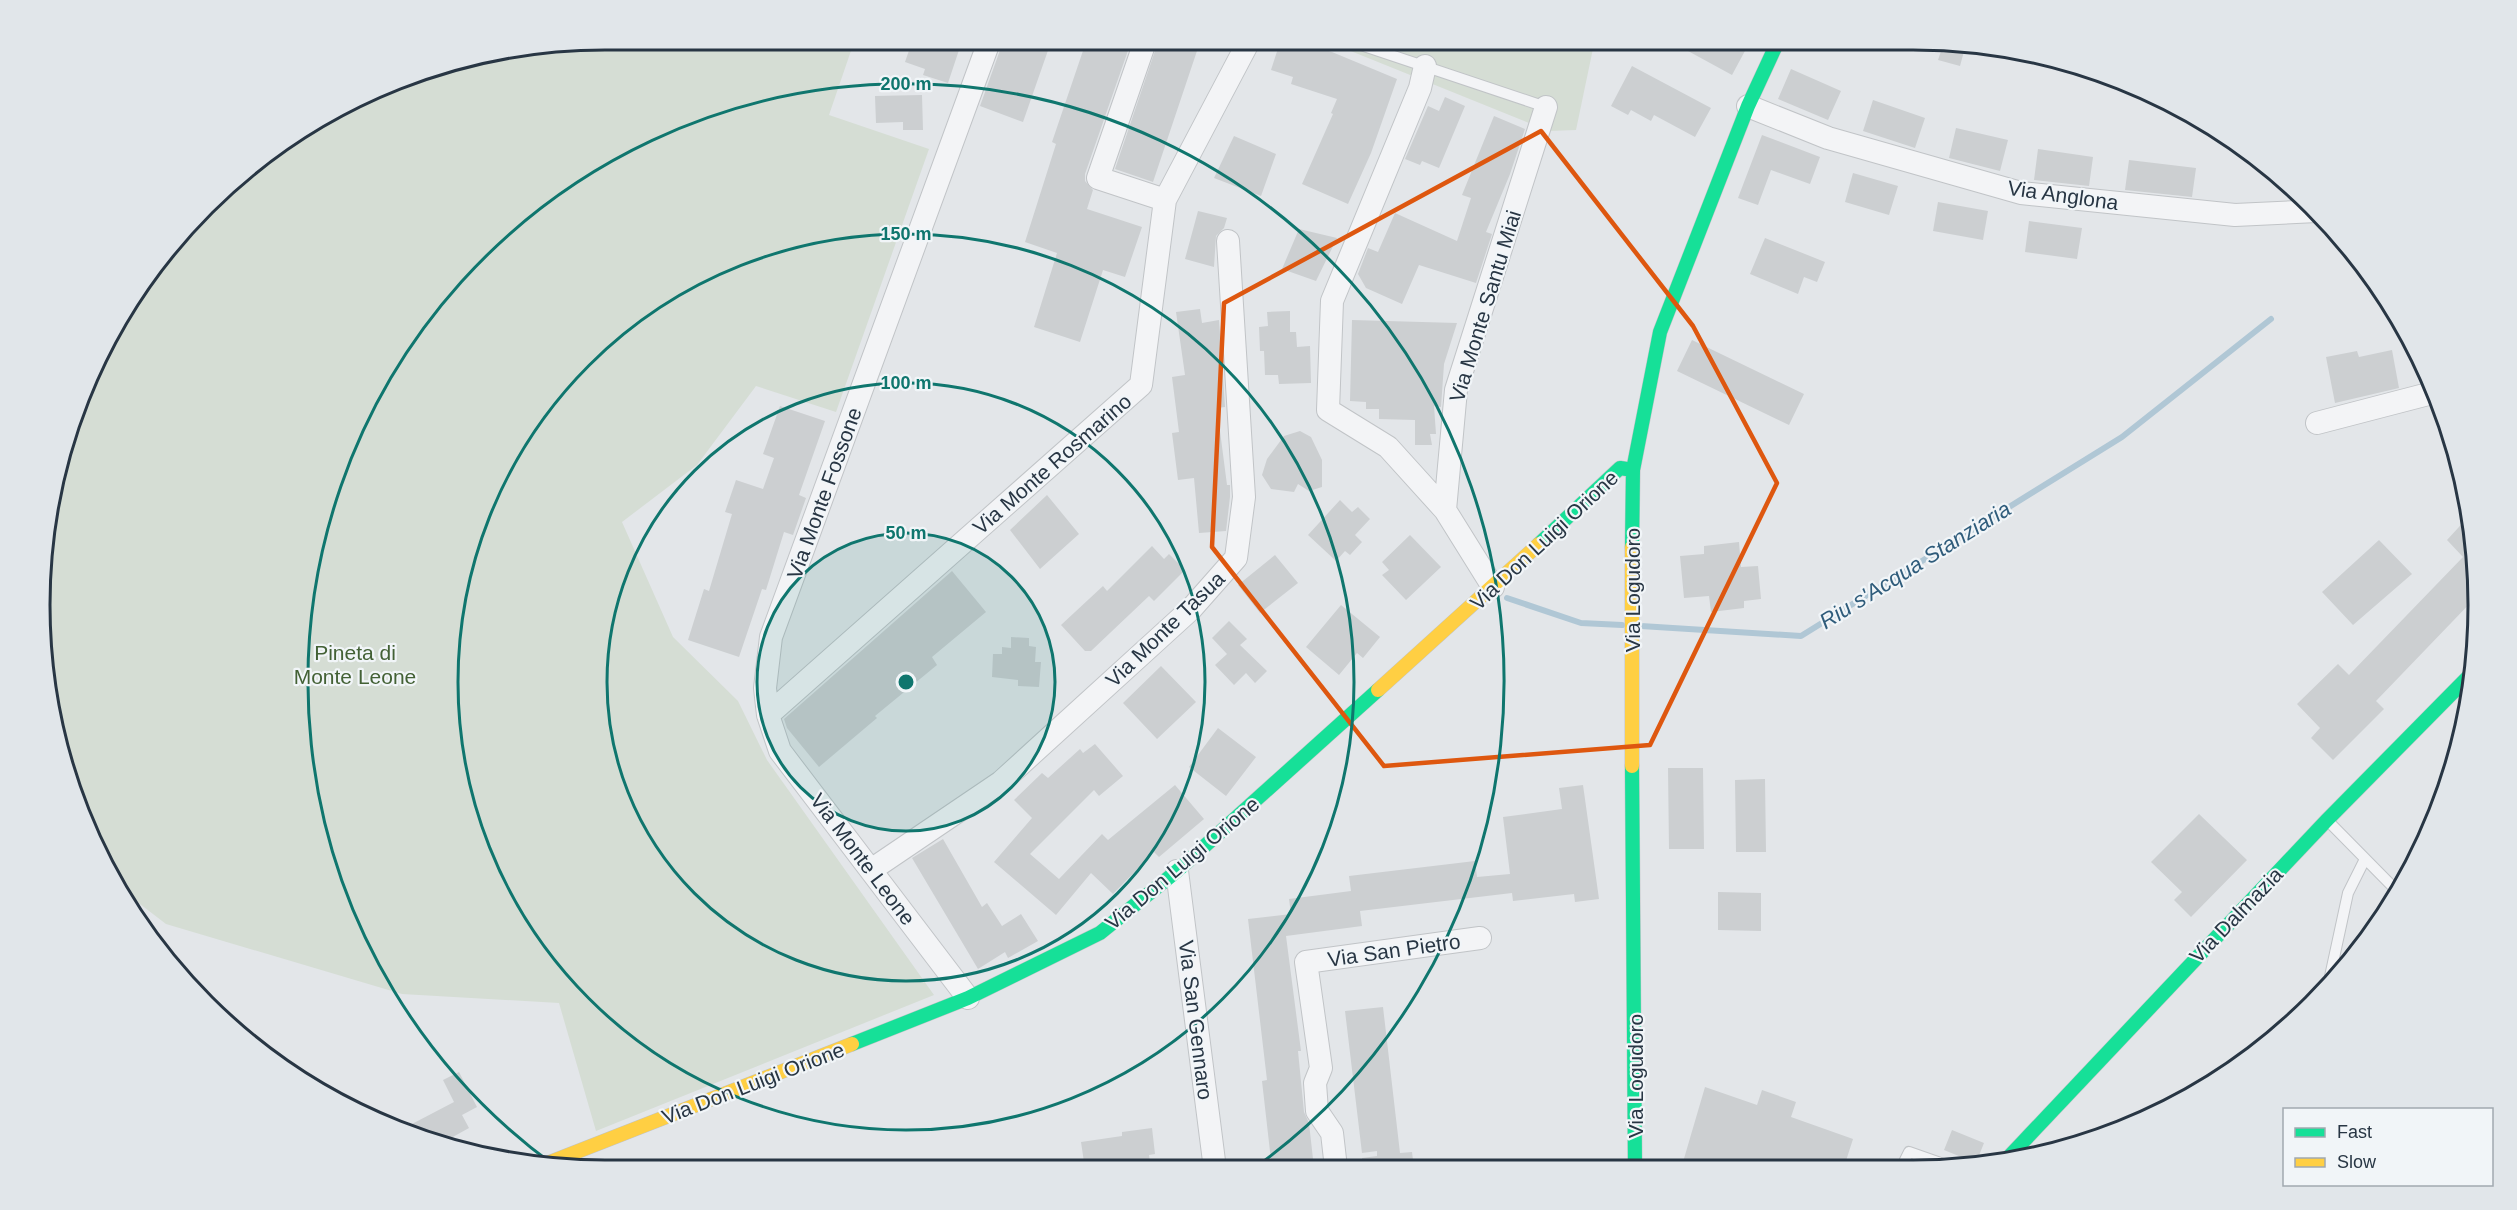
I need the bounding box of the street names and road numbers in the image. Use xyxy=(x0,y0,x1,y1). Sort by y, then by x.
street label: Via Anglona xyxy=(2006,176,2120,214)
street label: Via Monte Santu Miai xyxy=(1445,207,1525,405)
street label: Via Monte Rosmarino xyxy=(968,389,1136,539)
street label: Via Monte Fossone xyxy=(782,404,866,582)
street label: Via Don Luigi Orione xyxy=(1465,466,1623,614)
street label: Via Logudoro xyxy=(1621,528,1644,652)
street label: Via Monte Tasua xyxy=(1101,566,1229,691)
street label: Via Monte Leone xyxy=(806,789,920,929)
street label: Via Don Luigi Orione xyxy=(1101,792,1263,934)
street label: Via Dalmazia xyxy=(2185,862,2287,967)
street label: Via San Pietro xyxy=(1326,929,1462,971)
street label: Via San Gennaro xyxy=(1175,939,1217,1101)
street label: Via Logudoro xyxy=(1624,1014,1647,1138)
street label: Via Don Luigi Orione xyxy=(659,1038,847,1128)

